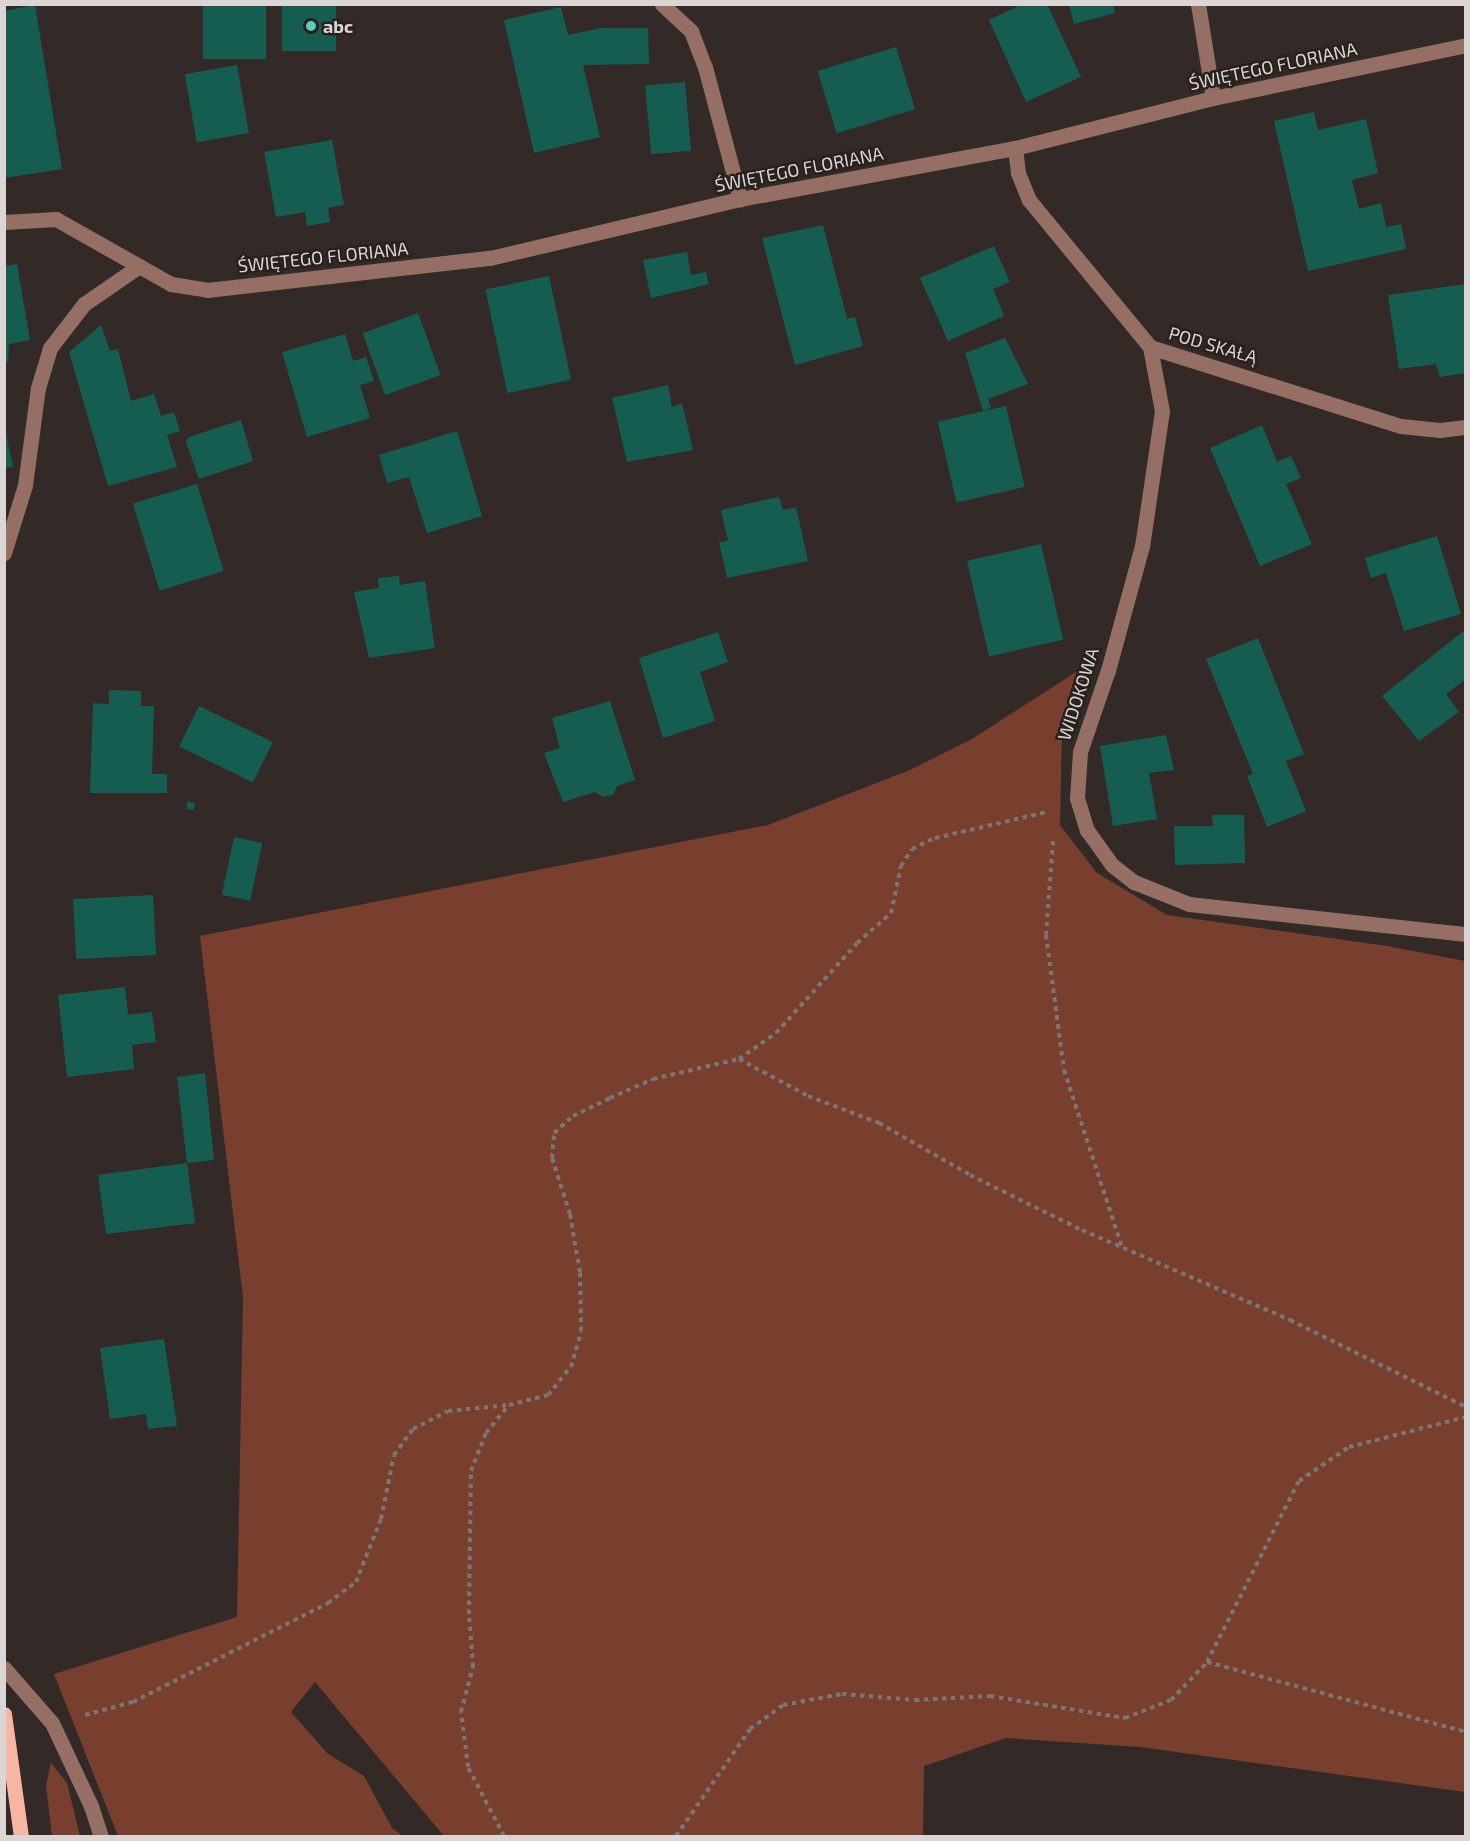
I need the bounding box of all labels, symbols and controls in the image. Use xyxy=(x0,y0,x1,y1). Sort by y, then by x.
place label: abc xyxy=(323,15,353,37)
marker: abc xyxy=(304,19,318,33)
street label: ŚWIĘTEGO FLORIANA xyxy=(1187,38,1359,94)
street label: ŚWIĘTEGO FLORIANA xyxy=(713,142,885,196)
street label: ŚWIĘTEGO FLORIANA xyxy=(237,237,409,277)
street label: POD SKAŁĄ xyxy=(1166,322,1260,368)
street label: WIDOKOWA xyxy=(1053,645,1103,743)

